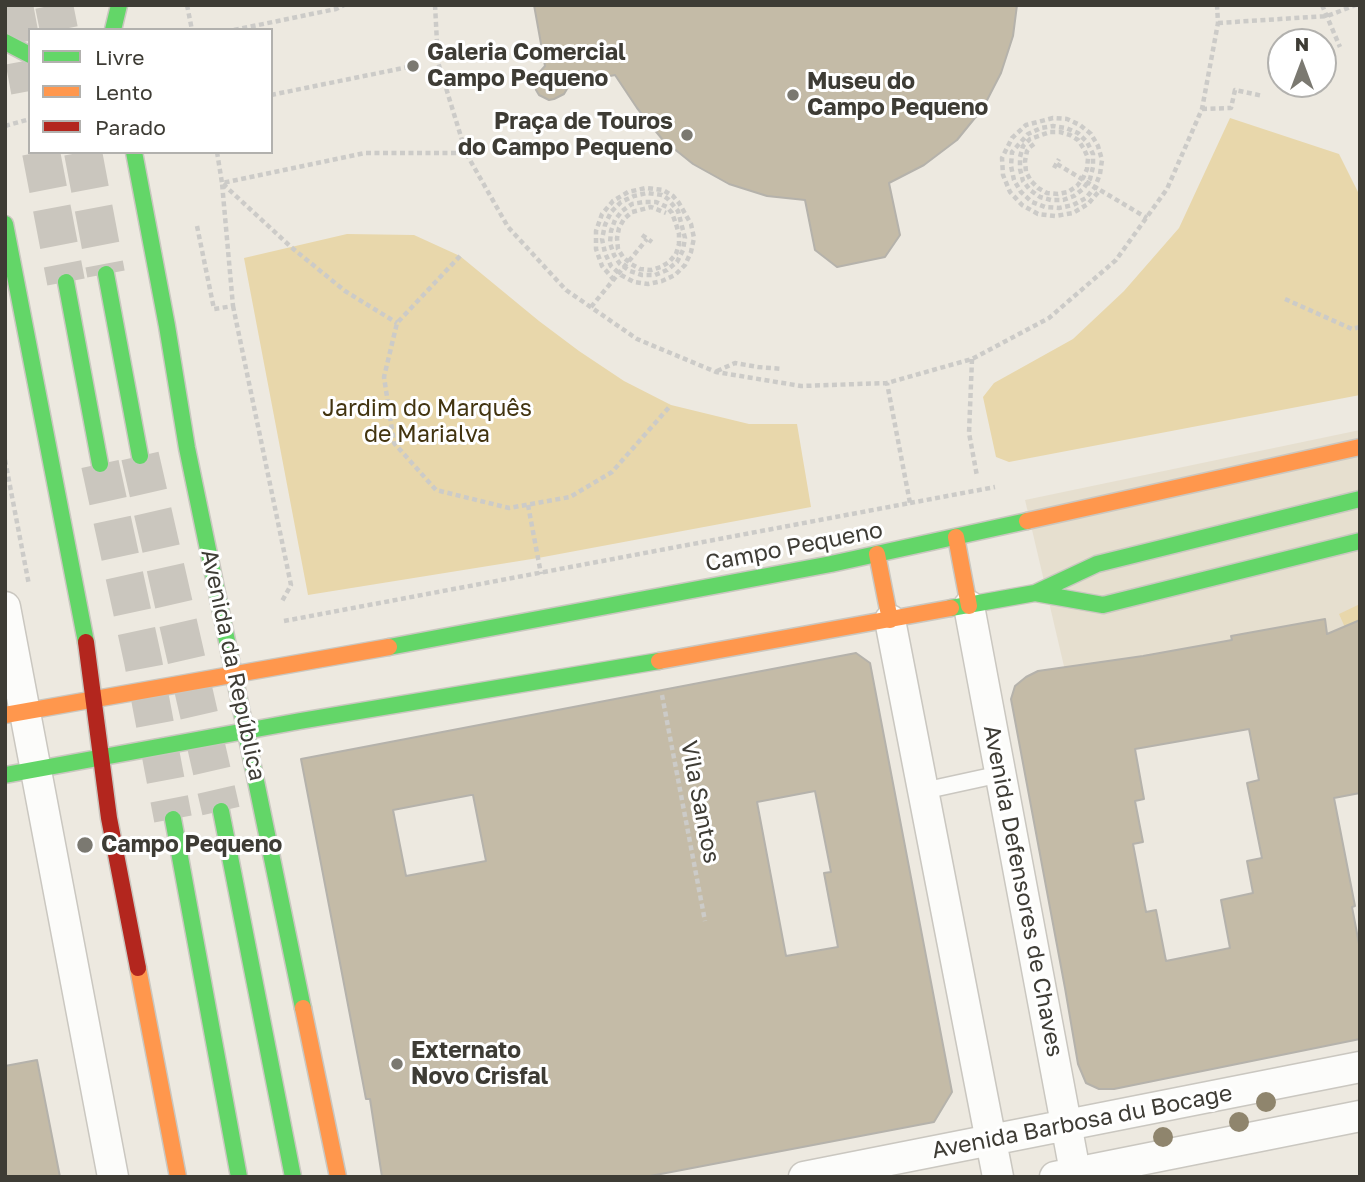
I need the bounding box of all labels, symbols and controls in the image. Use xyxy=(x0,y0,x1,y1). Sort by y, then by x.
legend xyxy=(28,28,273,154)
north arrow xyxy=(1267,28,1337,98)
text: N xyxy=(1295,32,1309,55)
place label: Galeria Comercial Campo Pequeno xyxy=(427,39,626,93)
text: Livre xyxy=(95,44,145,70)
marker: Galeria Comercial Campo Pequeno xyxy=(405,58,421,74)
place label: Museu do Campo Pequeno xyxy=(807,68,988,122)
text: Lento xyxy=(95,79,153,105)
marker: Museu do Campo Pequeno xyxy=(785,87,801,103)
place label: Praça de Touros do Campo Pequeno xyxy=(458,108,673,162)
text: Parado xyxy=(95,114,166,140)
marker: Praça de Touros do Campo Pequeno xyxy=(679,127,695,143)
park label: Jardim do Marquês de Marialva xyxy=(322,395,532,449)
street label: Campo Pequeno xyxy=(703,516,885,578)
street label: Avenida da República xyxy=(195,547,271,783)
street label: Avenida Defensores de Chaves xyxy=(977,723,1069,1059)
street label: Vila Santos xyxy=(675,738,725,866)
place label: Campo Pequeno xyxy=(101,831,282,859)
marker: Campo Pequeno xyxy=(75,835,95,855)
place label: Externato Novo Crisfal xyxy=(411,1037,548,1091)
marker: Externato Novo Crisfal xyxy=(389,1056,405,1072)
street label: Avenida Barbosa du Bocage xyxy=(930,1079,1234,1165)

